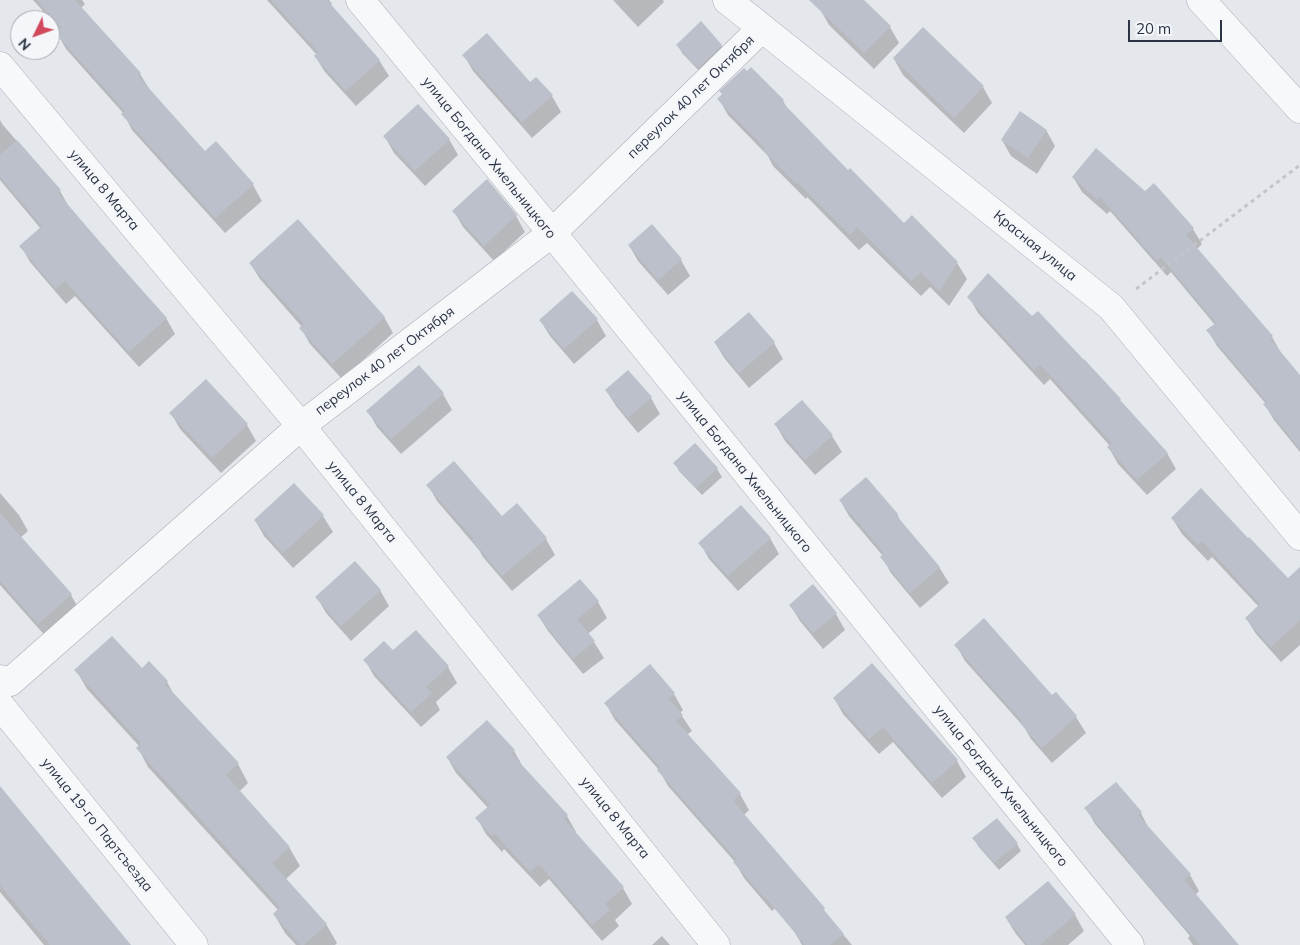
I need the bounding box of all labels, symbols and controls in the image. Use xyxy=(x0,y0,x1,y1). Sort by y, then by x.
north arrow xyxy=(10,10,60,60)
scale bar xyxy=(1130,10,1224,42)
text: 20 m xyxy=(1136,19,1171,38)
street label: переулок 40 лет Октября xyxy=(624,32,758,162)
text: N xyxy=(14,34,35,54)
street label: улица Богдана Хмельницкого xyxy=(418,74,560,242)
street label: улица 8 Марта xyxy=(65,146,143,234)
street label: Красная улица xyxy=(990,207,1080,285)
street label: переулок 40 лет Октября xyxy=(312,303,458,419)
street label: улица Богдана Хмельницкого xyxy=(674,388,816,556)
street label: улица 8 Марта xyxy=(324,458,400,546)
street label: улица Богдана Хмельницкого xyxy=(930,702,1072,870)
street label: улица 19-го Партсъезда xyxy=(38,755,156,895)
street label: улица 8 Марта xyxy=(577,774,653,862)

